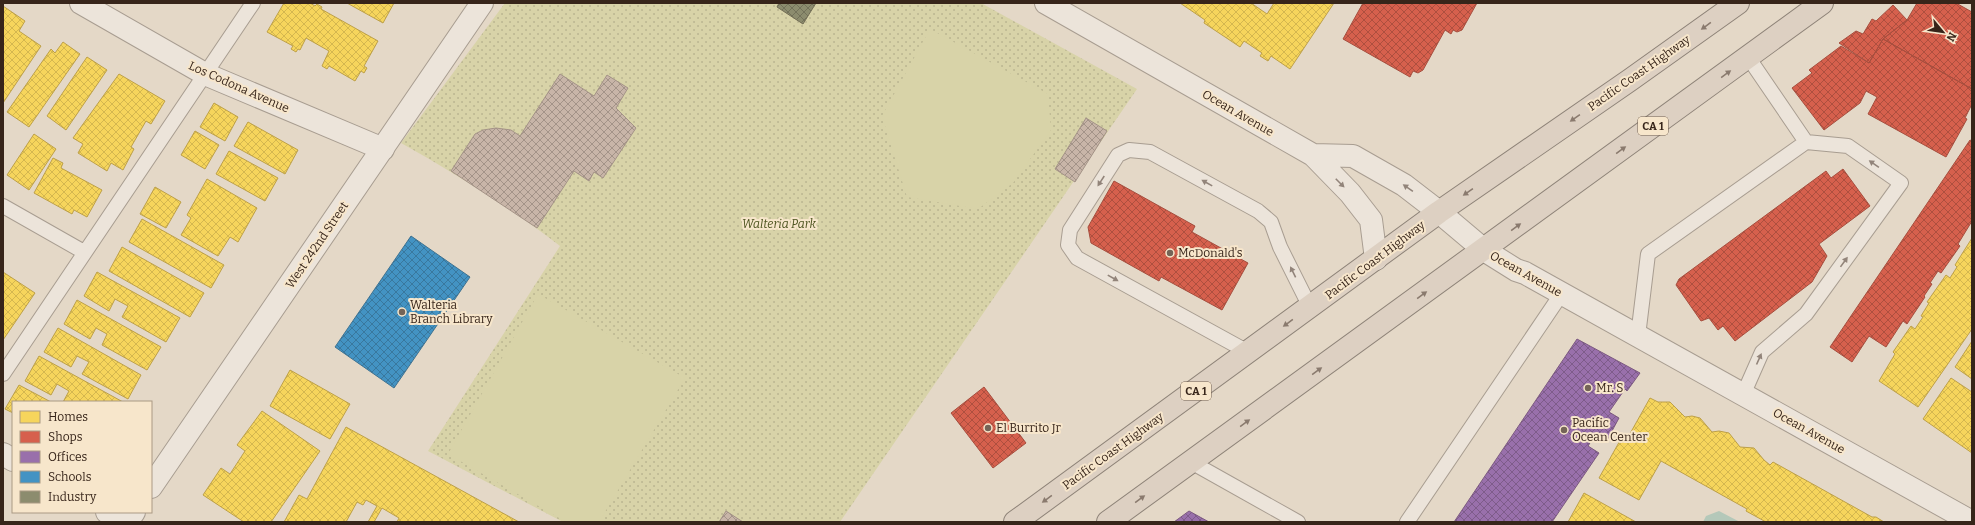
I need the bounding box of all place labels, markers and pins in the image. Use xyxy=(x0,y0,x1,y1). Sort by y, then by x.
place label: McDonald's xyxy=(1178,246,1243,260)
marker: McDonald's xyxy=(1165,248,1175,258)
place label: Walteria Branch Library xyxy=(410,298,493,326)
marker: Walteria Branch Library xyxy=(397,307,407,317)
place label: Mr. S xyxy=(1596,381,1623,395)
marker: Mr. S xyxy=(1583,383,1593,393)
place label: Pacific Ocean Center xyxy=(1572,416,1648,444)
place label: El Burrito Jr xyxy=(996,421,1062,435)
marker: El Burrito Jr xyxy=(983,423,993,433)
marker: Pacific Ocean Center xyxy=(1559,425,1569,435)

